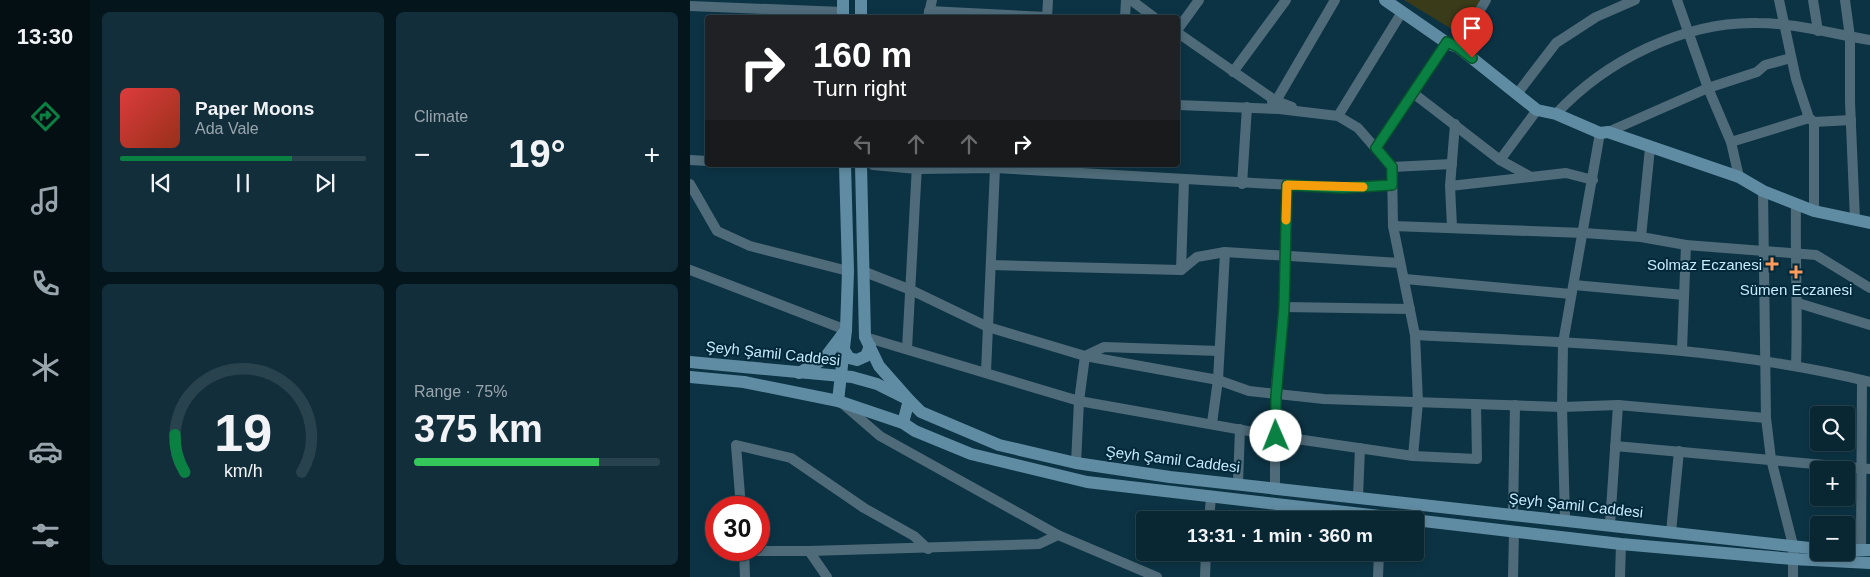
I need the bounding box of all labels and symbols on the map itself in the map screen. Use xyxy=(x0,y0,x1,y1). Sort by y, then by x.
pin xyxy=(1451,7,1493,58)
place label: Solmaz Eczanesi xyxy=(1647,256,1762,273)
marker: Solmaz Eczanesi xyxy=(1766,258,1778,270)
marker: Sümen Eczanesi xyxy=(1790,266,1802,278)
place label: Sümen Eczanesi xyxy=(1740,281,1852,298)
street label: Şeyh Şamil Caddesi xyxy=(705,337,841,369)
position arrow xyxy=(1249,409,1301,461)
street label: Şeyh Şamil Caddesi xyxy=(1105,442,1241,476)
street label: Şeyh Şamil Caddesi xyxy=(1508,489,1644,521)
speed limit sign: 30 xyxy=(705,496,770,561)

